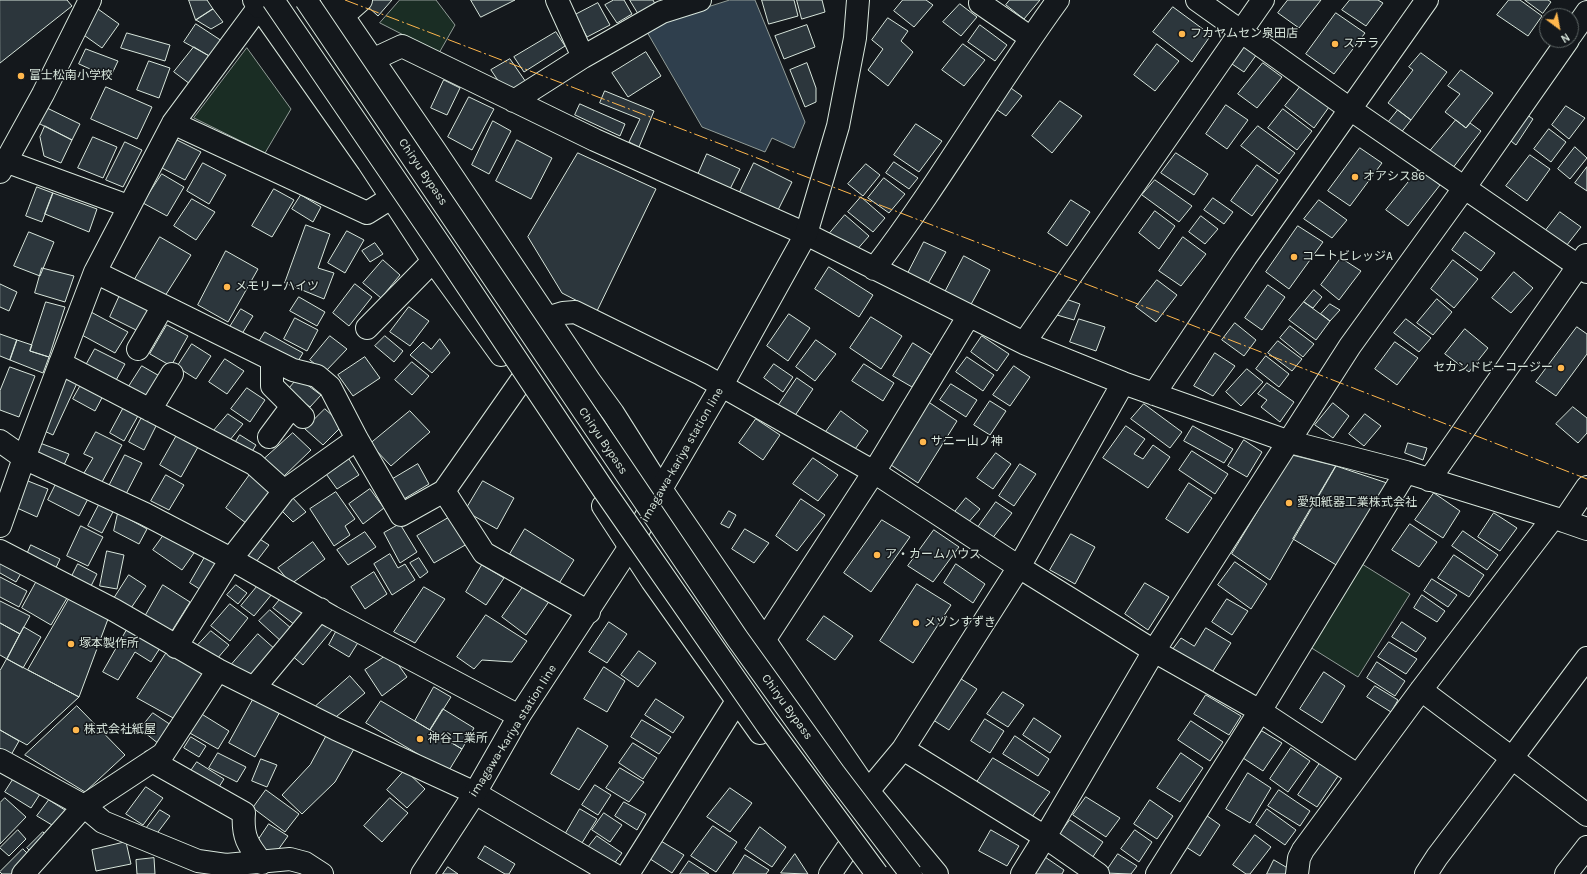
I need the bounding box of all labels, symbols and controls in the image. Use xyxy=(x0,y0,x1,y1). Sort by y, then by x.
north arrow xyxy=(1539,8,1579,48)
place label: フカヤムセン泉田店 xyxy=(1190,27,1298,41)
marker: フカヤムセン泉田店 xyxy=(1177,29,1187,39)
text: N xyxy=(1558,30,1572,45)
place label: ステラ xyxy=(1343,37,1379,51)
marker: ステラ xyxy=(1330,39,1340,49)
place label: 富士松南小学校 xyxy=(29,69,113,83)
marker: 富士松南小学校 xyxy=(16,71,26,81)
street label: Chiryu Bypass xyxy=(395,136,451,208)
place label: オアシス86 xyxy=(1363,170,1425,184)
marker: オアシス86 xyxy=(1350,172,1360,182)
place label: コートビレッジA xyxy=(1302,250,1393,264)
marker: コートビレッジA xyxy=(1289,252,1299,262)
place label: メモリーハイツ xyxy=(235,280,319,294)
marker: メモリーハイツ xyxy=(222,282,232,292)
place label: セカンドビーコージー xyxy=(1433,361,1553,375)
marker: セカンドビーコージー xyxy=(1556,363,1566,373)
street label: imagawa-kariya station line xyxy=(637,385,727,525)
street label: Chiryu Bypass xyxy=(575,405,631,477)
place label: サニー山ノ神 xyxy=(931,435,1003,449)
marker: サニー山ノ神 xyxy=(918,437,928,447)
place label: 愛知紙器工業株式会社 xyxy=(1297,496,1417,510)
marker: 愛知紙器工業株式会社 xyxy=(1284,498,1294,508)
place label: ア・カームハウス xyxy=(885,548,981,562)
marker: ア・カームハウス xyxy=(872,550,882,560)
place label: メゾンすずき xyxy=(924,616,996,630)
marker: メゾンすずき xyxy=(911,618,921,628)
place label: 塚本製作所 xyxy=(79,637,139,651)
marker: 塚本製作所 xyxy=(66,639,76,649)
street label: imagawa-kariya station line xyxy=(466,662,560,800)
street label: Chiryu Bypass xyxy=(758,671,816,743)
place label: 株式会社紙屋 xyxy=(84,723,156,737)
marker: 株式会社紙屋 xyxy=(71,725,81,735)
place label: 神谷工業所 xyxy=(428,732,488,746)
marker: 神谷工業所 xyxy=(415,734,425,744)

